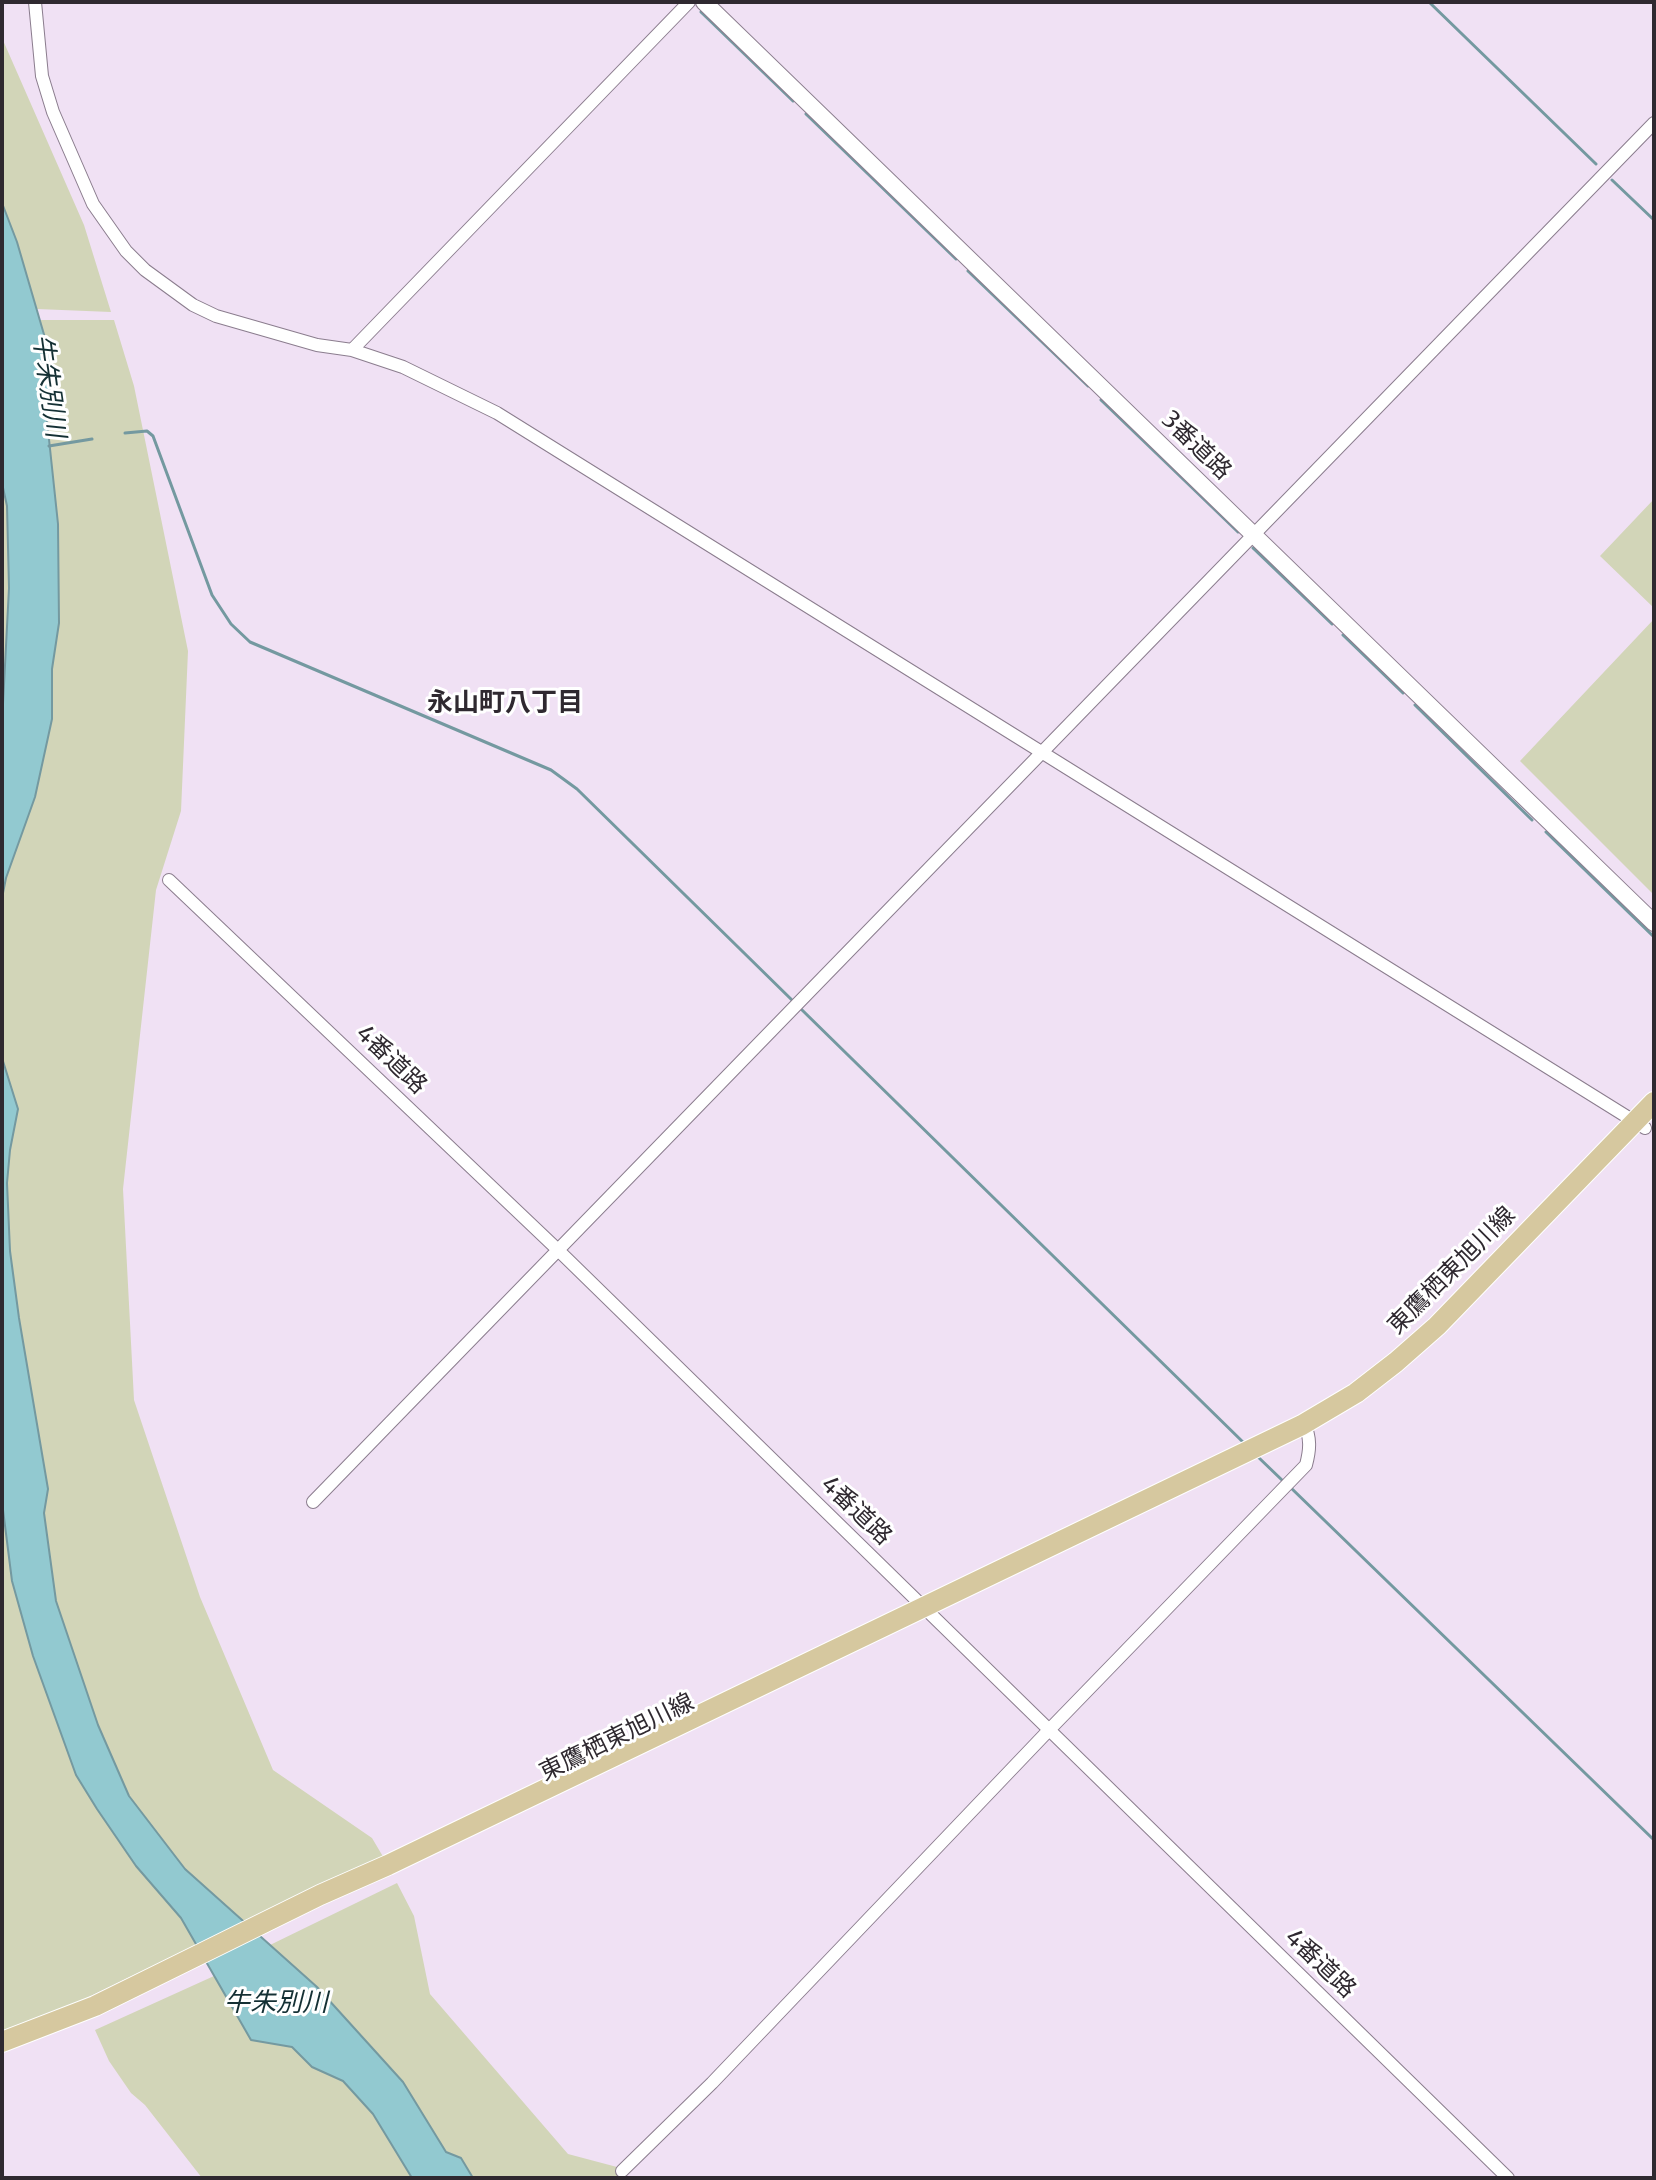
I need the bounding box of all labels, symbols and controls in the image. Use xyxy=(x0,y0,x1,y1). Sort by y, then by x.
water label: 牛朱別川 xyxy=(25,332,71,440)
street label: 3番道路 xyxy=(1155,406,1237,486)
district label: 永山町八丁目 xyxy=(427,688,583,720)
street label: 4番道路 xyxy=(350,1019,432,1101)
street label: 東鷹栖東旭川線 xyxy=(1382,1201,1522,1341)
street label: 4番道路 xyxy=(815,1470,897,1552)
street label: 東鷹栖東旭川線 xyxy=(535,1688,699,1788)
street label: 4番道路 xyxy=(1279,1923,1361,2005)
water label: 牛朱別川 xyxy=(224,1988,328,2020)

